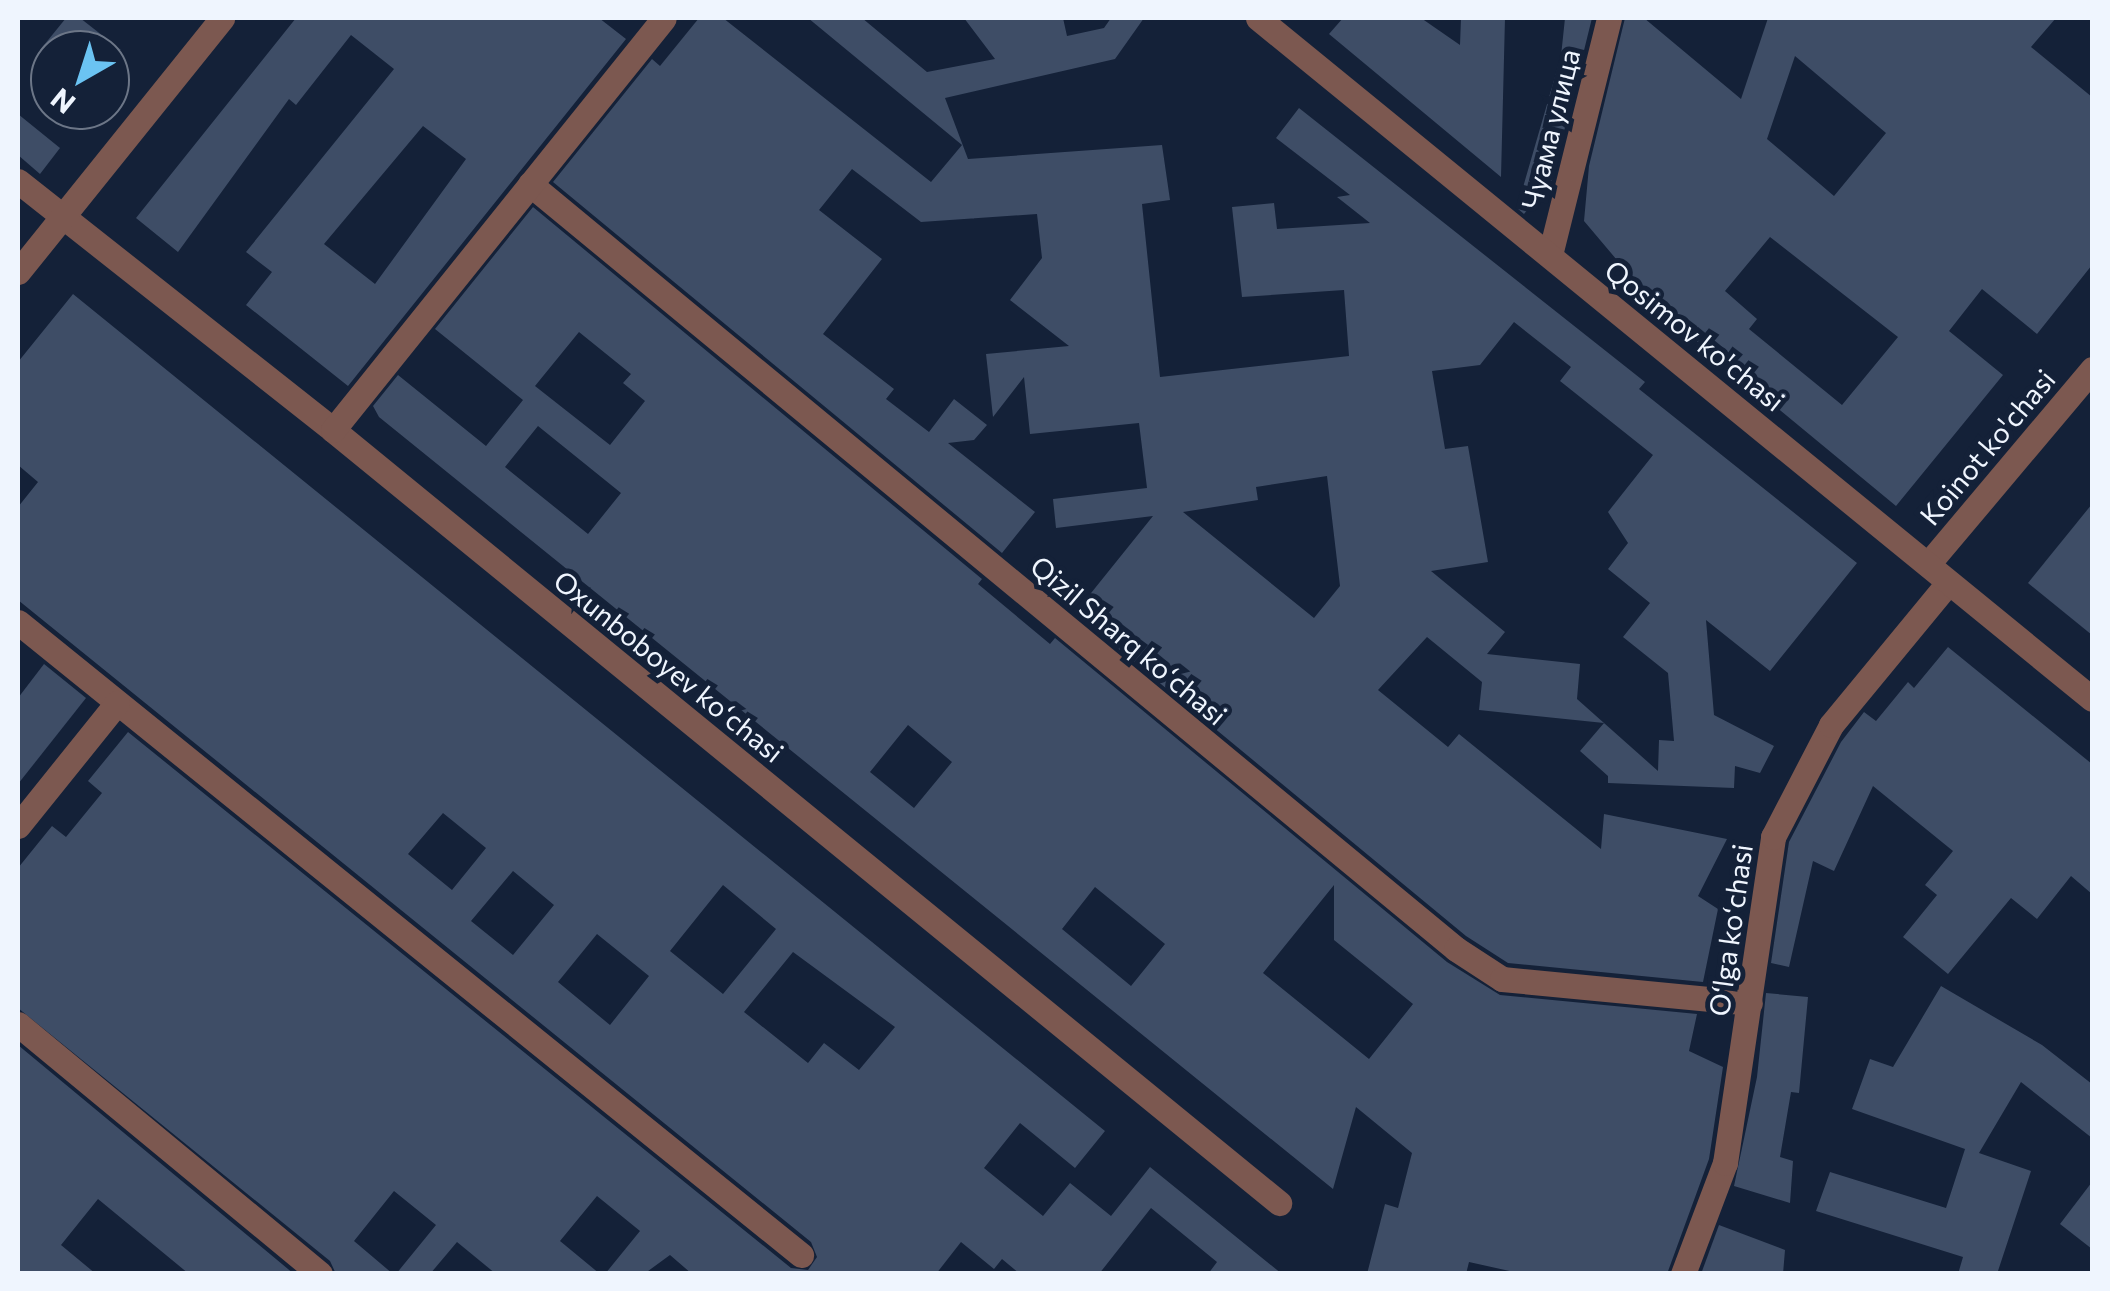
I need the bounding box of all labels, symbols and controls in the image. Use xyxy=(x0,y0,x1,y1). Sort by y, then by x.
north arrow xyxy=(30,30,130,130)
street label: Чуама улица xyxy=(1514,45,1586,213)
text: N xyxy=(44,82,81,122)
street label: Qosimov ko'chasi xyxy=(1599,252,1791,418)
street label: Koinot ko'chasi xyxy=(1912,362,2062,532)
street label: Qizil Sharq koʻchasi xyxy=(1024,548,1234,732)
street label: Oxunboboyev koʻchasi xyxy=(547,563,791,769)
street label: Oʻlga koʻchasi xyxy=(1701,842,1759,1018)

